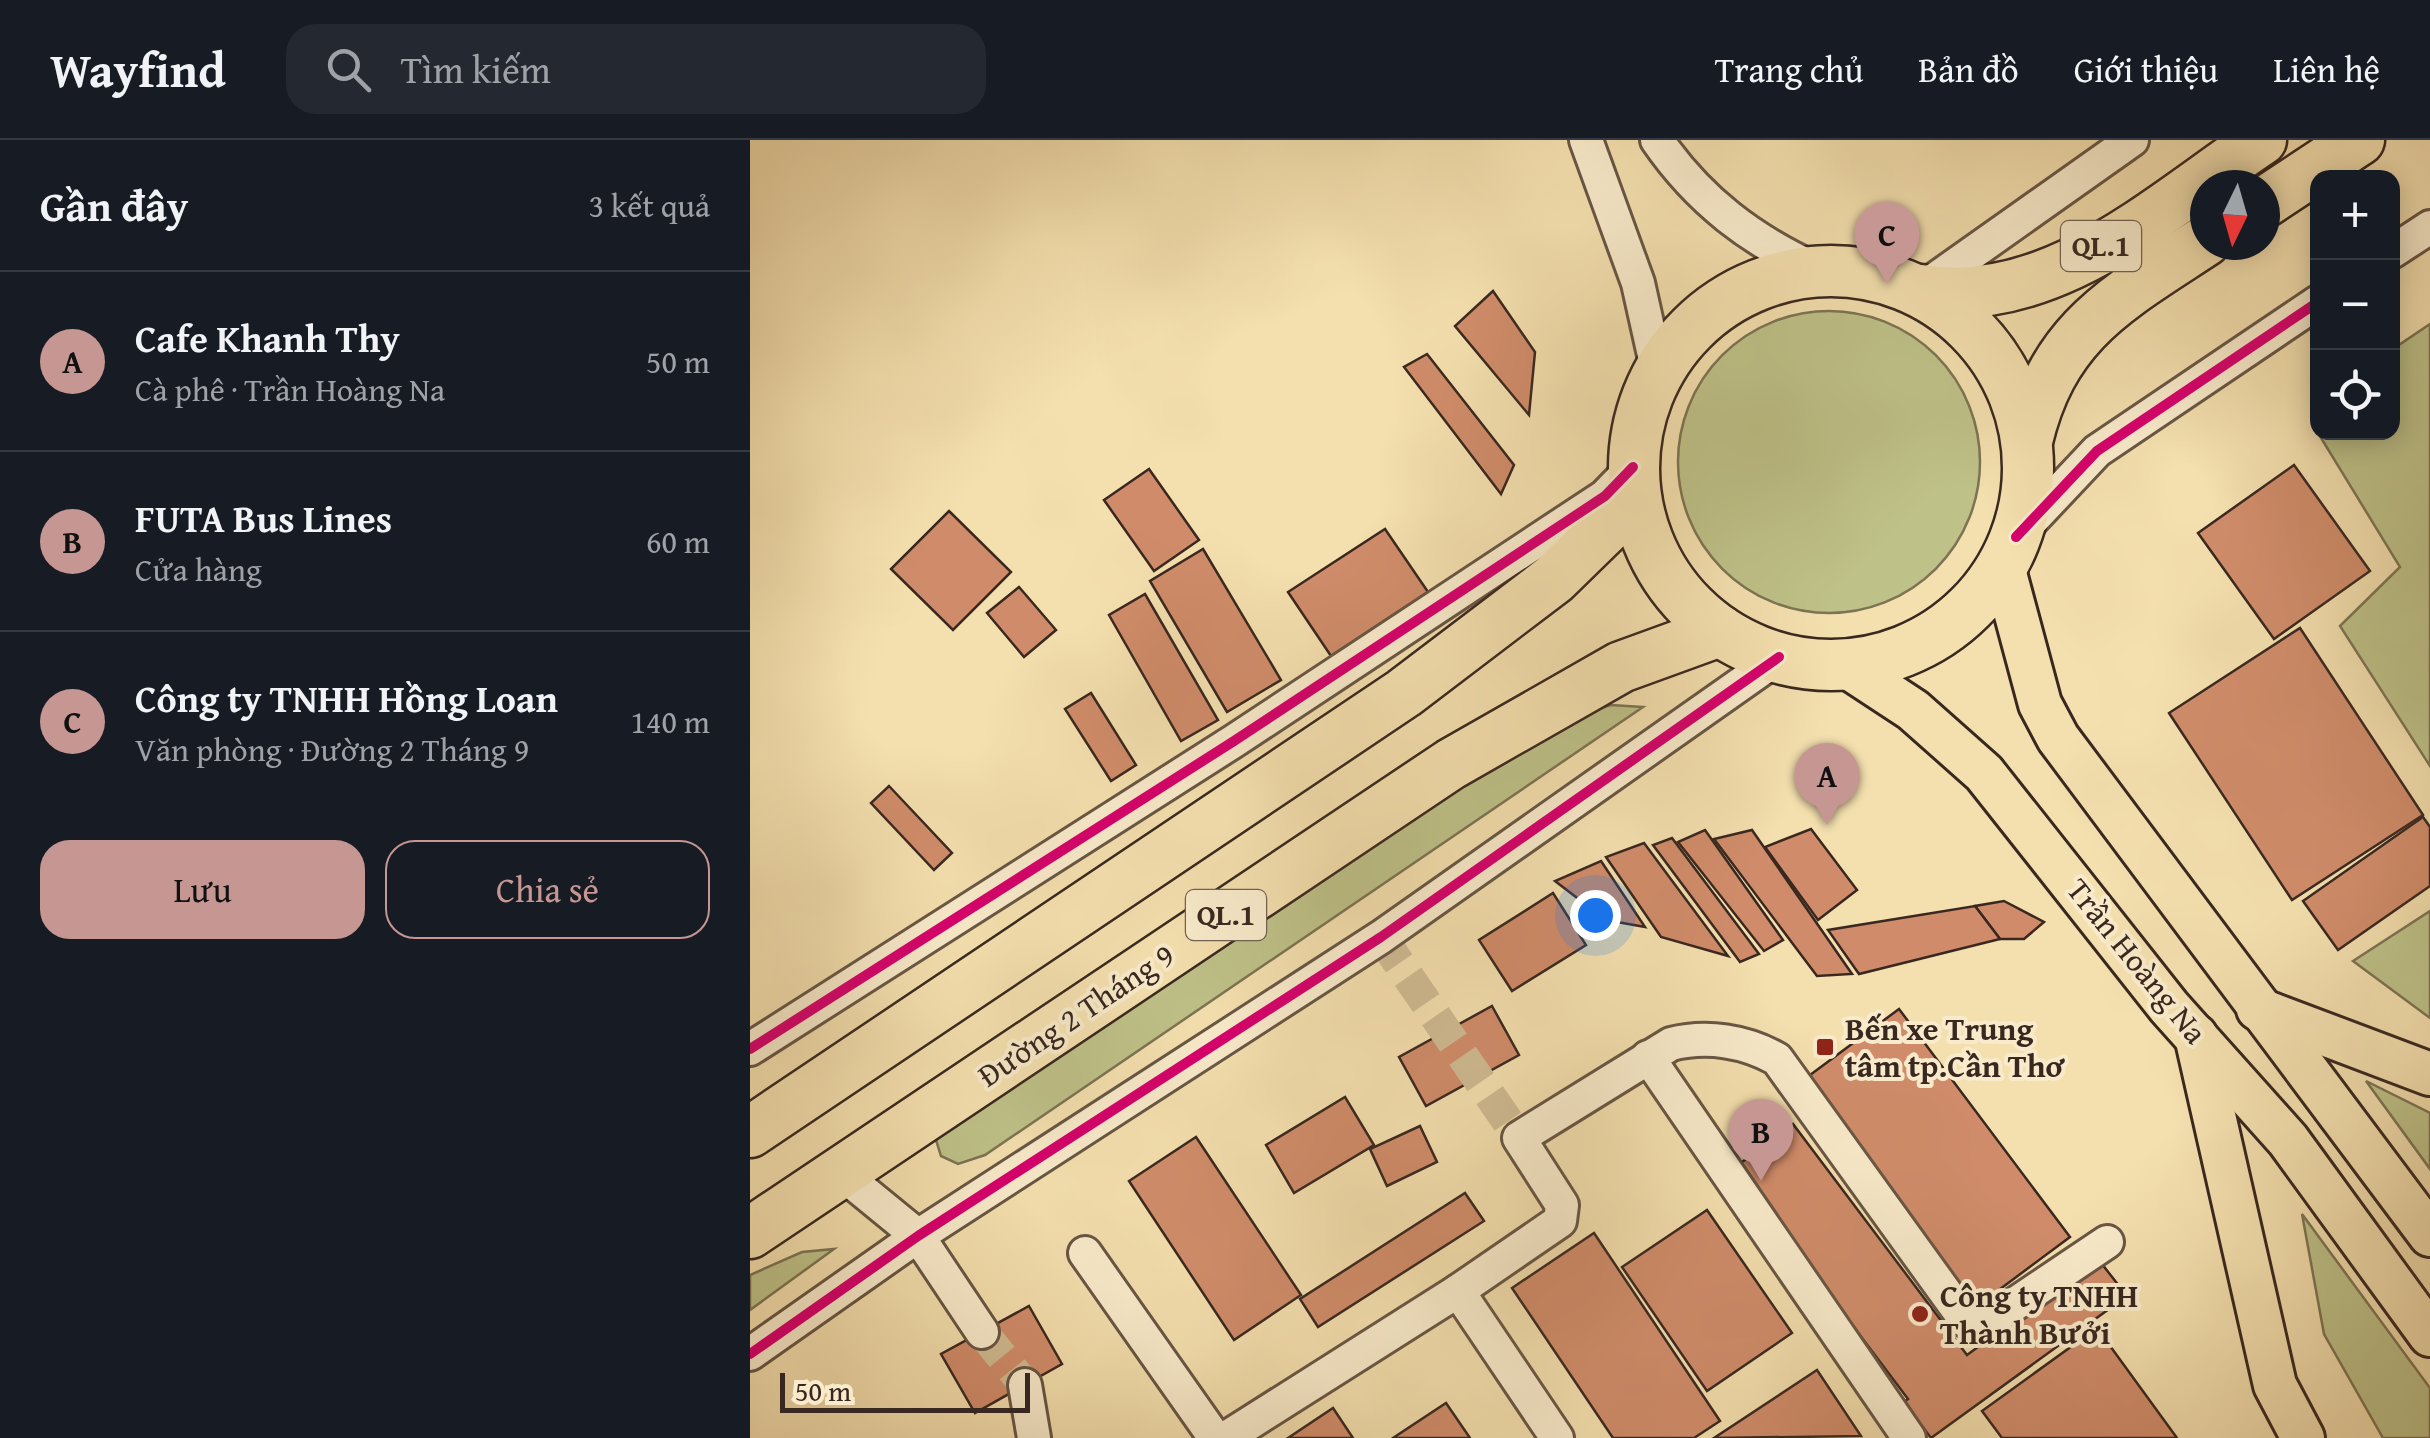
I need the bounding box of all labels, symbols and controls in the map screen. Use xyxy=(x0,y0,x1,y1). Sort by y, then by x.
search box xyxy=(286,24,986,114)
text: Wayfind xyxy=(50,34,226,105)
text: Tìm kiếm xyxy=(401,41,551,97)
icon: search xyxy=(321,42,376,97)
text: Trang chủ xyxy=(1715,44,1863,95)
text: Bản đồ xyxy=(1918,44,2019,95)
text: Giới thiệu xyxy=(2074,44,2218,95)
text: Liên hệ xyxy=(2273,44,2380,95)
north arrow xyxy=(2190,170,2280,260)
map controls xyxy=(2310,170,2400,440)
button: + xyxy=(2310,170,2400,260)
text: Gần đây xyxy=(40,175,188,236)
text: 3 kết quả xyxy=(589,182,710,229)
pin: C xyxy=(1854,202,1920,284)
road number: QL.1 xyxy=(2061,221,2141,271)
button: − xyxy=(2310,260,2400,350)
text: Cafe Khanh Thy xyxy=(135,310,400,366)
text: A xyxy=(62,338,83,385)
text: 50 m xyxy=(646,338,710,385)
button: locate xyxy=(2310,350,2400,440)
text: Cà phê · Trần Hoàng Na xyxy=(135,366,445,413)
text: FUTA Bus Lines xyxy=(135,490,392,546)
text: B xyxy=(63,518,82,565)
text: 60 m xyxy=(646,518,710,565)
text: Cửa hàng xyxy=(135,546,262,593)
text: Công ty TNHH Hồng Loan xyxy=(135,670,558,726)
text: C xyxy=(63,698,82,745)
text: 140 m xyxy=(631,698,710,745)
text: Văn phòng · Đường 2 Tháng 9 xyxy=(135,726,529,773)
pin: A xyxy=(1794,742,1860,825)
button: Lưu xyxy=(40,840,365,939)
button: Chia sẻ xyxy=(385,840,710,939)
street label: Trần Hoàng Na xyxy=(2056,868,2219,1054)
road number: QL.1 xyxy=(1186,890,1266,940)
your location xyxy=(1570,890,1621,941)
street label: Đường 2 Tháng 9 xyxy=(968,931,1183,1098)
place label: Bến xe Trung tâm tp.Cần Thơ xyxy=(1845,1005,2066,1089)
marker: Bến xe Trung tâm tp.Cần Thơ xyxy=(1814,1036,1836,1058)
pin: B xyxy=(1728,1098,1794,1181)
place label: Công ty TNHH Thành Bưởi xyxy=(1940,1272,2138,1356)
marker: Công ty TNHH Thành Bưởi xyxy=(1909,1303,1931,1325)
scale bar xyxy=(780,1368,1030,1412)
text: 50 m xyxy=(795,1370,851,1411)

